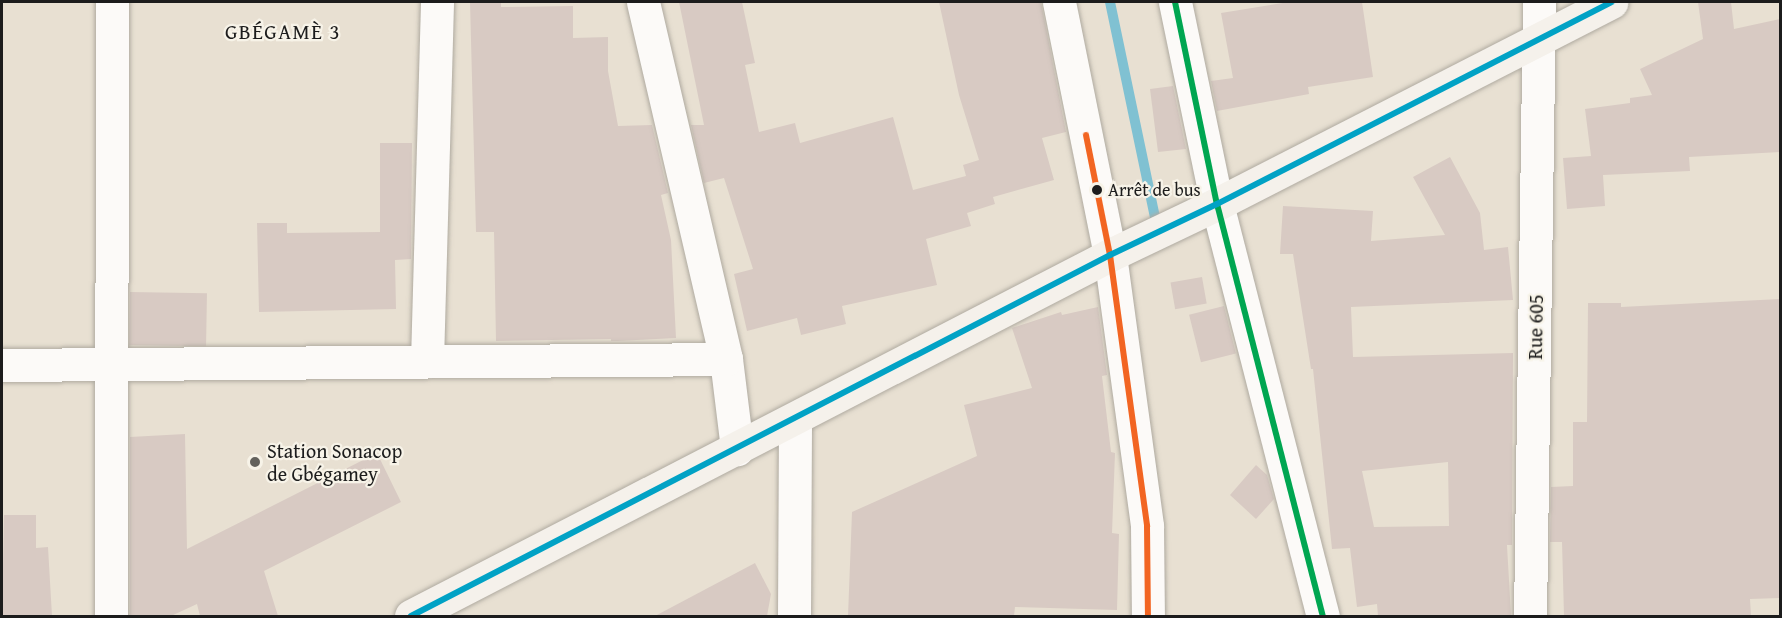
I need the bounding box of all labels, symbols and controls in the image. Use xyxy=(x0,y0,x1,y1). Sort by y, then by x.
district label: GBÉGAMÈ 3 xyxy=(225,19,341,45)
place label: Arrêt de bus xyxy=(1108,179,1201,201)
marker: Arrêt de bus xyxy=(1091,184,1103,196)
street label: Rue 605 xyxy=(1522,294,1548,360)
place label: Station Sonacop de Gbégamey xyxy=(267,438,402,485)
marker: Station Sonacop de Gbégamey xyxy=(248,455,262,469)

